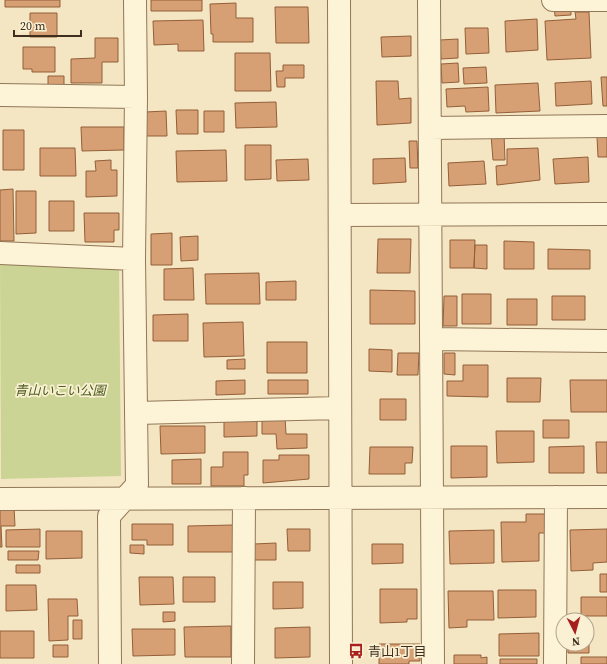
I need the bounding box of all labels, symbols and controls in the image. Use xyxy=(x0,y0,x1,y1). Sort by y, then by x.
scale bar xyxy=(14,12,81,38)
text: 20 m xyxy=(20,18,46,34)
park label: 青山いこい公園 xyxy=(14,382,107,399)
north arrow xyxy=(555,612,595,652)
text: N xyxy=(571,634,581,649)
bus stop icon: 青山1丁目 xyxy=(347,642,365,660)
place label: 青山1丁目 xyxy=(368,643,427,660)

